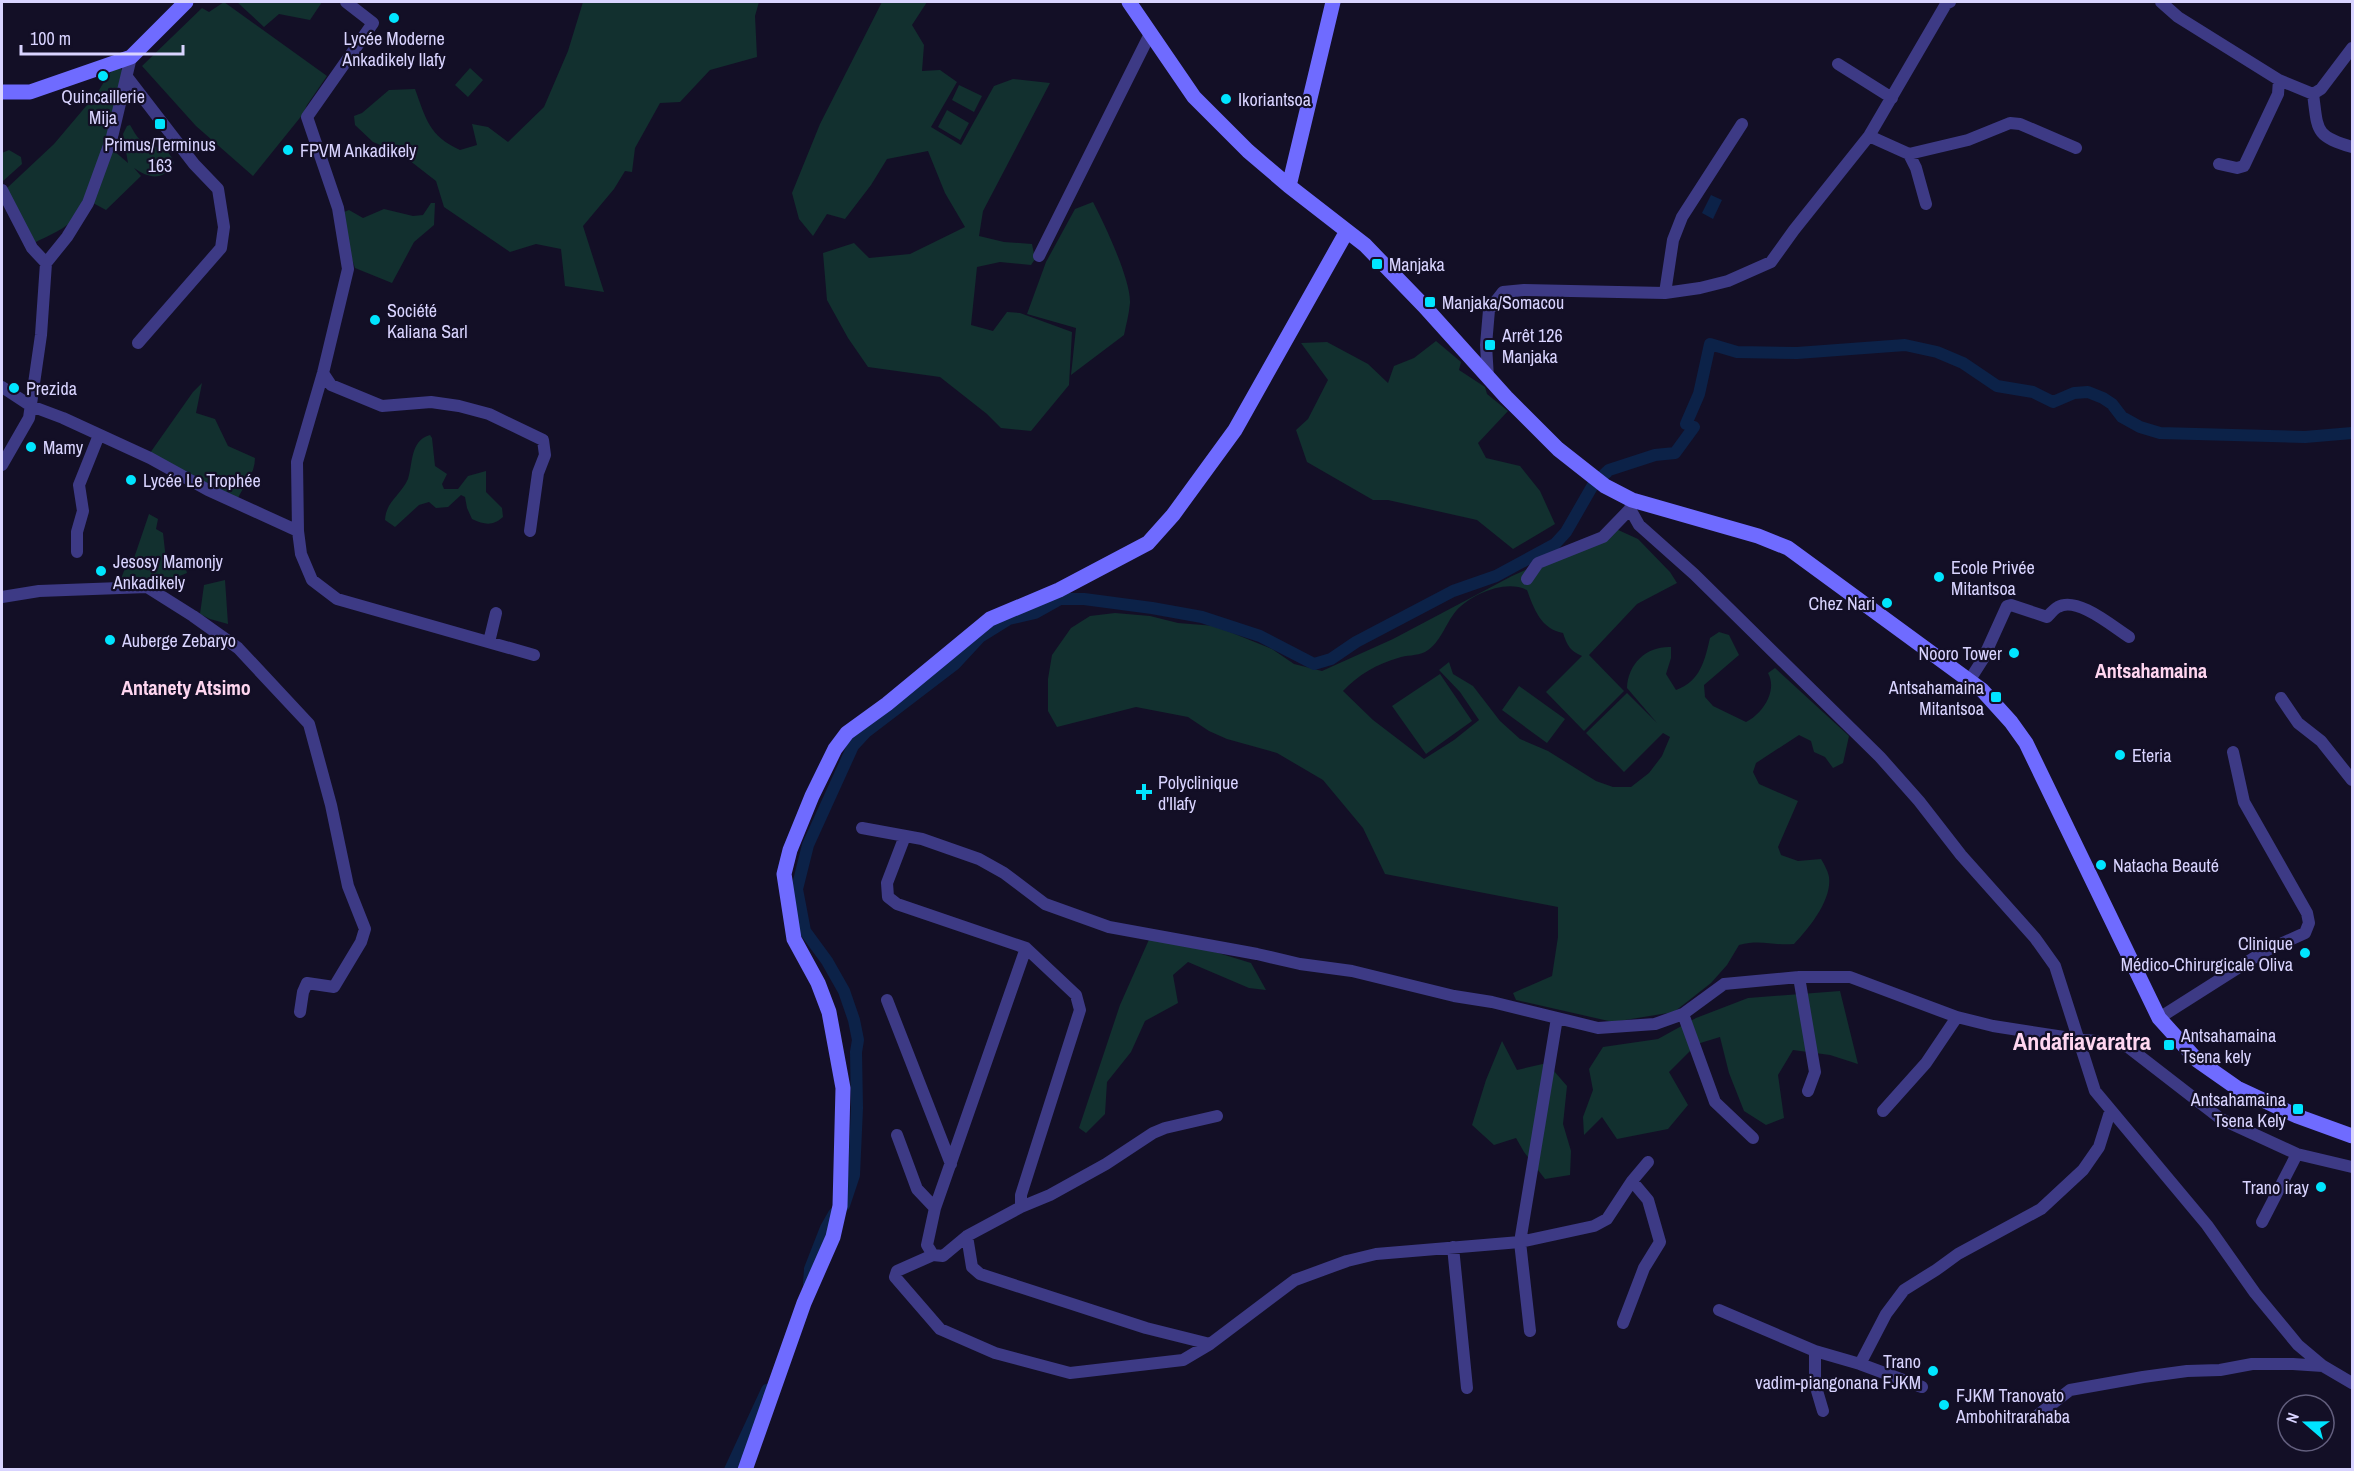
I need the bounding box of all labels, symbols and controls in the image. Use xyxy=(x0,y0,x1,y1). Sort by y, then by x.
marker: Lycée Moderne Ankadikely Ilafy xyxy=(387,11,401,25)
scale bar xyxy=(21,18,183,56)
text: 100 m xyxy=(30,26,71,51)
place label: Lycée Moderne Ankadikely Ilafy xyxy=(341,26,446,72)
marker: Quincaillerie Mija xyxy=(96,69,110,83)
place label: Quincaillerie Mija xyxy=(61,84,145,130)
place label: Ikoriantsoa xyxy=(1238,87,1311,112)
marker: Ikoriantsoa xyxy=(1219,92,1233,106)
marker: Primus/Terminus 163 xyxy=(153,117,167,131)
place label: Primus/Terminus 163 xyxy=(104,132,216,178)
place label: FPVM Ankadikely xyxy=(300,138,417,163)
marker: FPVM Ankadikely xyxy=(281,143,295,157)
place label: Manjaka xyxy=(1389,252,1445,277)
marker: Manjaka xyxy=(1370,257,1384,271)
place label: Manjaka/Somacou xyxy=(1442,290,1564,315)
marker: Manjaka/Somacou xyxy=(1423,295,1437,309)
place label: Société Kaliana Sarl xyxy=(387,298,467,344)
marker: Société Kaliana Sarl xyxy=(368,313,382,327)
place label: Arrêt 126 Manjaka xyxy=(1501,323,1563,369)
marker: Arrêt 126 Manjaka xyxy=(1483,338,1497,352)
place label: Prezida xyxy=(26,376,77,401)
marker: Prezida xyxy=(7,381,21,395)
place label: Mamy xyxy=(43,435,84,460)
marker: Mamy xyxy=(24,440,38,454)
place label: Lycée Le Trophée xyxy=(143,468,261,493)
marker: Lycée Le Trophée xyxy=(124,473,138,487)
place label: Jesosy Mamonjy Ankadikely xyxy=(112,549,224,595)
place label: Ecole Privée Mitantsoa xyxy=(1951,555,2035,601)
marker: Jesosy Mamonjy Ankadikely xyxy=(94,564,108,578)
marker: Ecole Privée Mitantsoa xyxy=(1932,570,1946,584)
place label: Chez Nari xyxy=(1809,591,1875,616)
marker: Chez Nari xyxy=(1880,596,1894,610)
place label: Auberge Zebaryo xyxy=(121,628,236,653)
marker: Auberge Zebaryo xyxy=(103,633,117,647)
place label: Nooro Tower xyxy=(1919,641,2002,666)
marker: Nooro Tower xyxy=(2007,646,2021,660)
district label: Antsahamaina xyxy=(2095,657,2207,684)
district label: Antanety Atsimo xyxy=(121,674,251,701)
place label: Antsahamaina Mitantsoa xyxy=(1888,675,1984,721)
marker: Antsahamaina Mitantsoa xyxy=(1989,690,2003,704)
place label: Eteria xyxy=(2132,743,2171,768)
marker: Eteria xyxy=(2113,748,2127,762)
place label: Polyclinique d'Ilafy xyxy=(1158,770,1238,816)
marker: Polyclinique d'Ilafy xyxy=(1135,783,1153,801)
place label: Natacha Beauté xyxy=(2113,853,2219,878)
marker: Natacha Beauté xyxy=(2094,858,2108,872)
place label: Clinique Médico-Chirurgicale Oliva xyxy=(2121,931,2293,977)
marker: Clinique Médico-Chirurgicale Oliva xyxy=(2298,946,2312,960)
place label: Antsahamaina Tsena kely xyxy=(2180,1023,2276,1069)
district label: Andafiavaratra xyxy=(2013,1025,2151,1057)
marker: Antsahamaina Tsena kely xyxy=(2162,1038,2176,1052)
place label: Antsahamaina Tsena Kely xyxy=(2190,1087,2287,1133)
marker: Antsahamaina Tsena Kely xyxy=(2291,1102,2305,1116)
place label: Trano iray xyxy=(2242,1175,2310,1200)
marker: Trano iray xyxy=(2314,1180,2328,1194)
place label: Trano vadim-piangonana FJKM xyxy=(1755,1349,1921,1395)
marker: Trano vadim-piangonana FJKM xyxy=(1926,1364,1940,1378)
place label: FJKM Tranovato Ambohitrarahaba xyxy=(1955,1383,2070,1429)
north arrow xyxy=(2276,1393,2336,1453)
marker: FJKM Tranovato Ambohitrarahaba xyxy=(1937,1398,1951,1412)
text: N xyxy=(2280,1410,2304,1426)

